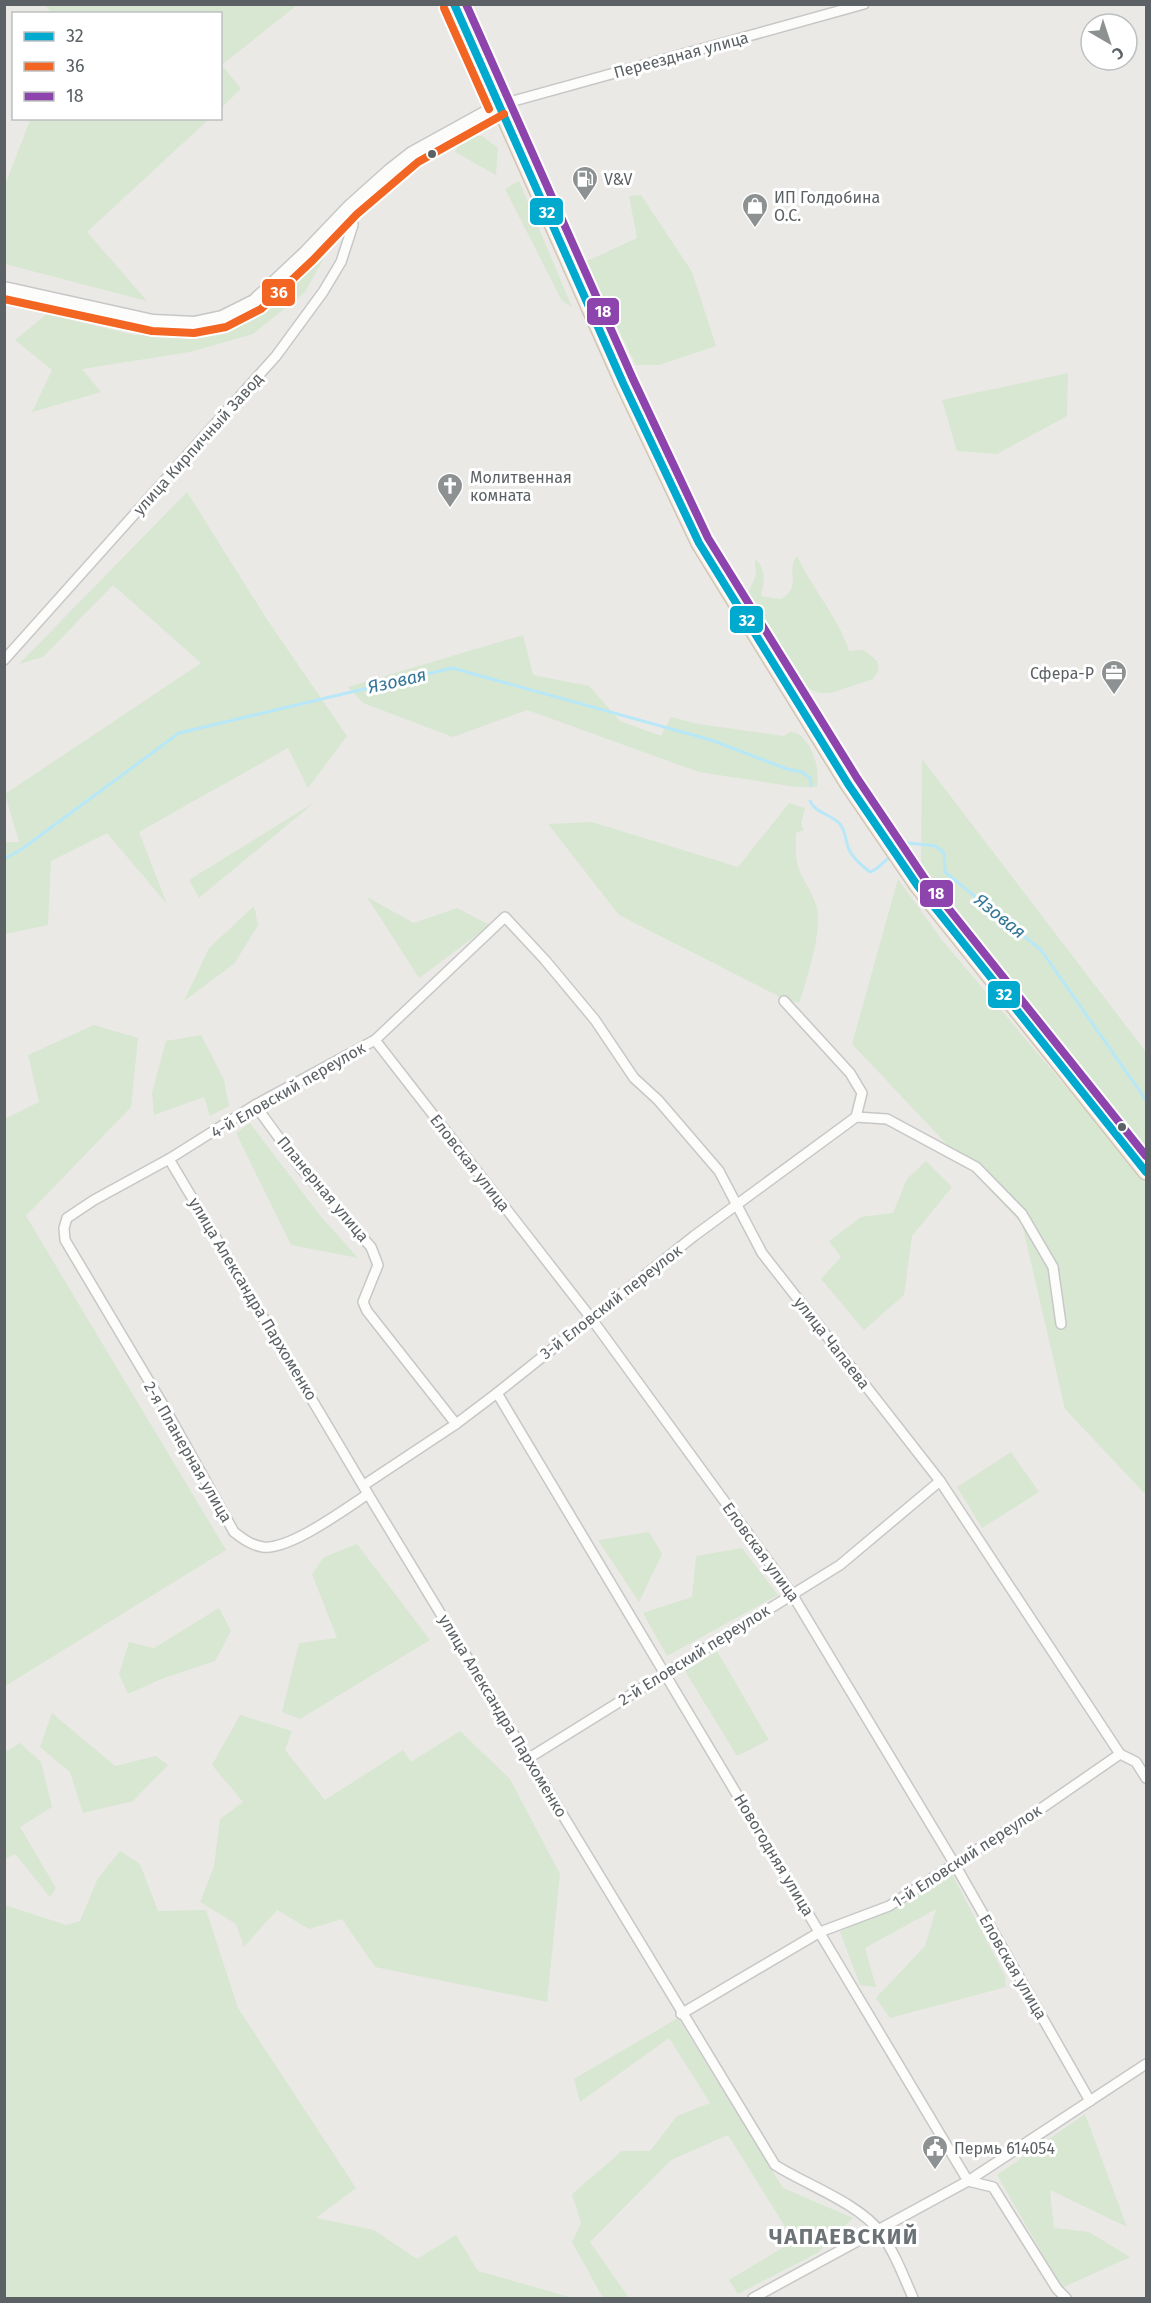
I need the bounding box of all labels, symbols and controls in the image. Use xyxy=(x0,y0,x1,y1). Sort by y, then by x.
legend xyxy=(12,12,222,120)
north arrow xyxy=(1079,12,1139,72)
text: 32 xyxy=(66,25,84,47)
street label: Переездная улица xyxy=(612,28,750,82)
text: С xyxy=(1108,43,1128,64)
text: 36 xyxy=(66,55,85,77)
text: 18 xyxy=(66,85,84,107)
unlabelled marker xyxy=(426,148,438,160)
fuel station icon: V&V xyxy=(570,164,600,202)
place label: V&V xyxy=(604,170,633,189)
place label: ИП Голдобина О.С. xyxy=(774,188,880,225)
shop icon: ИП Голдобина О.С. xyxy=(740,191,770,229)
line badge: 32 xyxy=(529,197,564,226)
text: 32 xyxy=(538,203,555,222)
line badge: 36 xyxy=(261,278,296,307)
text: 36 xyxy=(269,283,288,302)
line badge: 18 xyxy=(586,297,620,326)
text: 18 xyxy=(595,302,611,321)
street label: улица Кирпичный Завод xyxy=(129,369,267,519)
place label: Молитвенная комната xyxy=(470,468,572,505)
church icon: Молитвенная комната xyxy=(435,471,465,509)
line badge: 32 xyxy=(729,605,764,634)
text: 32 xyxy=(738,611,755,630)
office icon: Сфера-Р xyxy=(1099,658,1129,696)
water label: Язовая xyxy=(364,664,429,699)
place label: Сфера-Р xyxy=(1030,664,1094,683)
line badge: 18 xyxy=(919,879,954,908)
text: 18 xyxy=(928,884,944,903)
water label: Язовая xyxy=(969,888,1030,943)
line badge: 32 xyxy=(987,980,1021,1009)
text: 32 xyxy=(995,985,1012,1004)
street label: 4-й Еловский переулок xyxy=(207,1038,369,1142)
street label: Еловская улица xyxy=(426,1111,514,1215)
unlabelled marker xyxy=(1116,1121,1128,1133)
street label: Планерная улица xyxy=(273,1132,373,1246)
street label: улица Александра Пархоменко xyxy=(185,1194,321,1404)
street label: 3-й Еловский переулок xyxy=(536,1240,686,1363)
street label: улица Чапаева xyxy=(790,1293,874,1393)
street label: 2-я Планерная улица xyxy=(140,1378,236,1526)
street label: Еловская улица xyxy=(719,1499,803,1605)
street label: 2-й Еловский переулок xyxy=(615,1600,774,1709)
street label: улица Александра Пархоменко xyxy=(435,1611,571,1821)
street label: Новогодняя улица xyxy=(730,1791,818,1919)
street label: 1-й Еловский переулок xyxy=(889,1800,1046,1911)
street label: Еловская улица xyxy=(975,1911,1051,2023)
public building icon: Пермь 614054 xyxy=(920,2133,950,2171)
place label: Пермь 614054 xyxy=(954,2139,1055,2158)
district label: ЧАПАЕВСКИЙ xyxy=(769,2223,919,2250)

